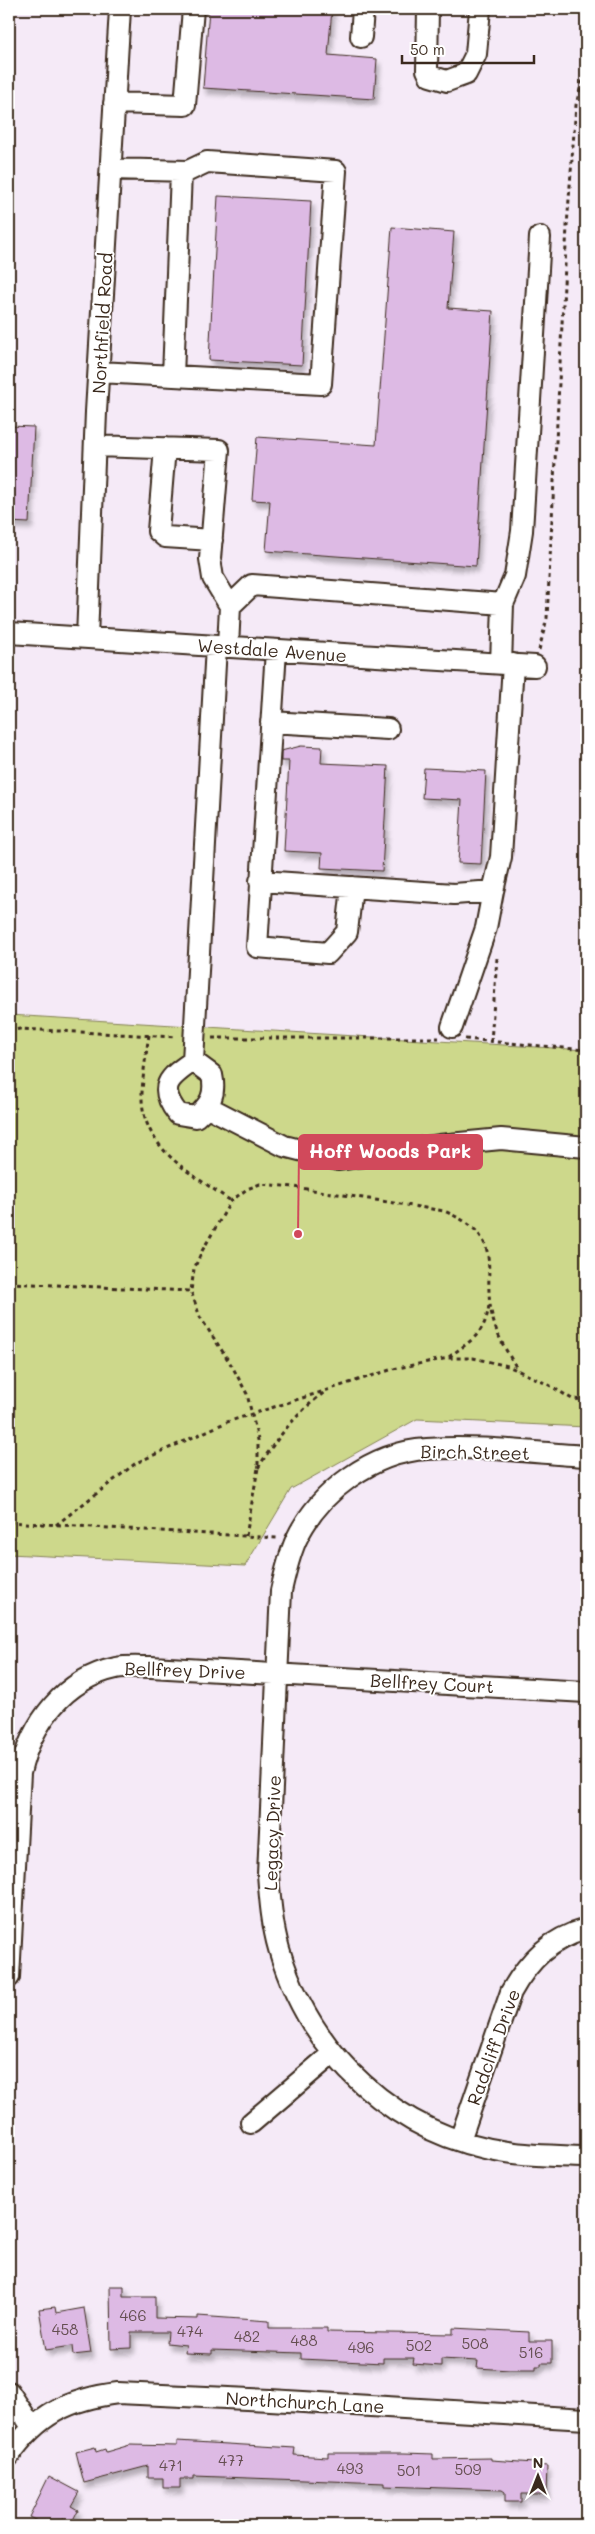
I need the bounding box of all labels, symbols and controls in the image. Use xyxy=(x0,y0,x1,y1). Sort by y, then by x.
scale bar xyxy=(402,32,535,64)
text: 50 m xyxy=(410,39,445,59)
street label: Northfield Road xyxy=(86,252,118,394)
street label: Westdale Avenue xyxy=(196,633,348,667)
callout: Hoff Woods Park xyxy=(299,1135,482,1169)
text: Hoff Woods Park xyxy=(309,1138,471,1163)
street label: Birch Street xyxy=(420,1439,530,1465)
street label: Bellfrey Drive xyxy=(124,1656,246,1684)
street label: Bellfrey Court xyxy=(369,1668,495,1698)
street label: Legacy Drive xyxy=(258,1775,286,1891)
street label: Radcliff Drive xyxy=(461,1986,525,2108)
house number: 466 xyxy=(120,2305,146,2325)
house number: 458 xyxy=(52,2319,78,2339)
house number: 474 xyxy=(177,2321,203,2341)
house number: 482 xyxy=(234,2326,260,2346)
house number: 488 xyxy=(291,2330,317,2350)
house number: 508 xyxy=(461,2333,489,2353)
house number: 502 xyxy=(406,2335,432,2355)
house number: 496 xyxy=(348,2337,374,2357)
house number: 516 xyxy=(519,2342,543,2362)
street label: Northchurch Lane xyxy=(225,2386,385,2418)
house number: 477 xyxy=(218,2450,244,2470)
north arrow xyxy=(512,2452,562,2502)
text: N xyxy=(533,2453,543,2472)
house number: 471 xyxy=(159,2455,183,2475)
house number: 493 xyxy=(337,2458,363,2478)
house number: 509 xyxy=(455,2459,482,2479)
house number: 501 xyxy=(397,2460,421,2480)

